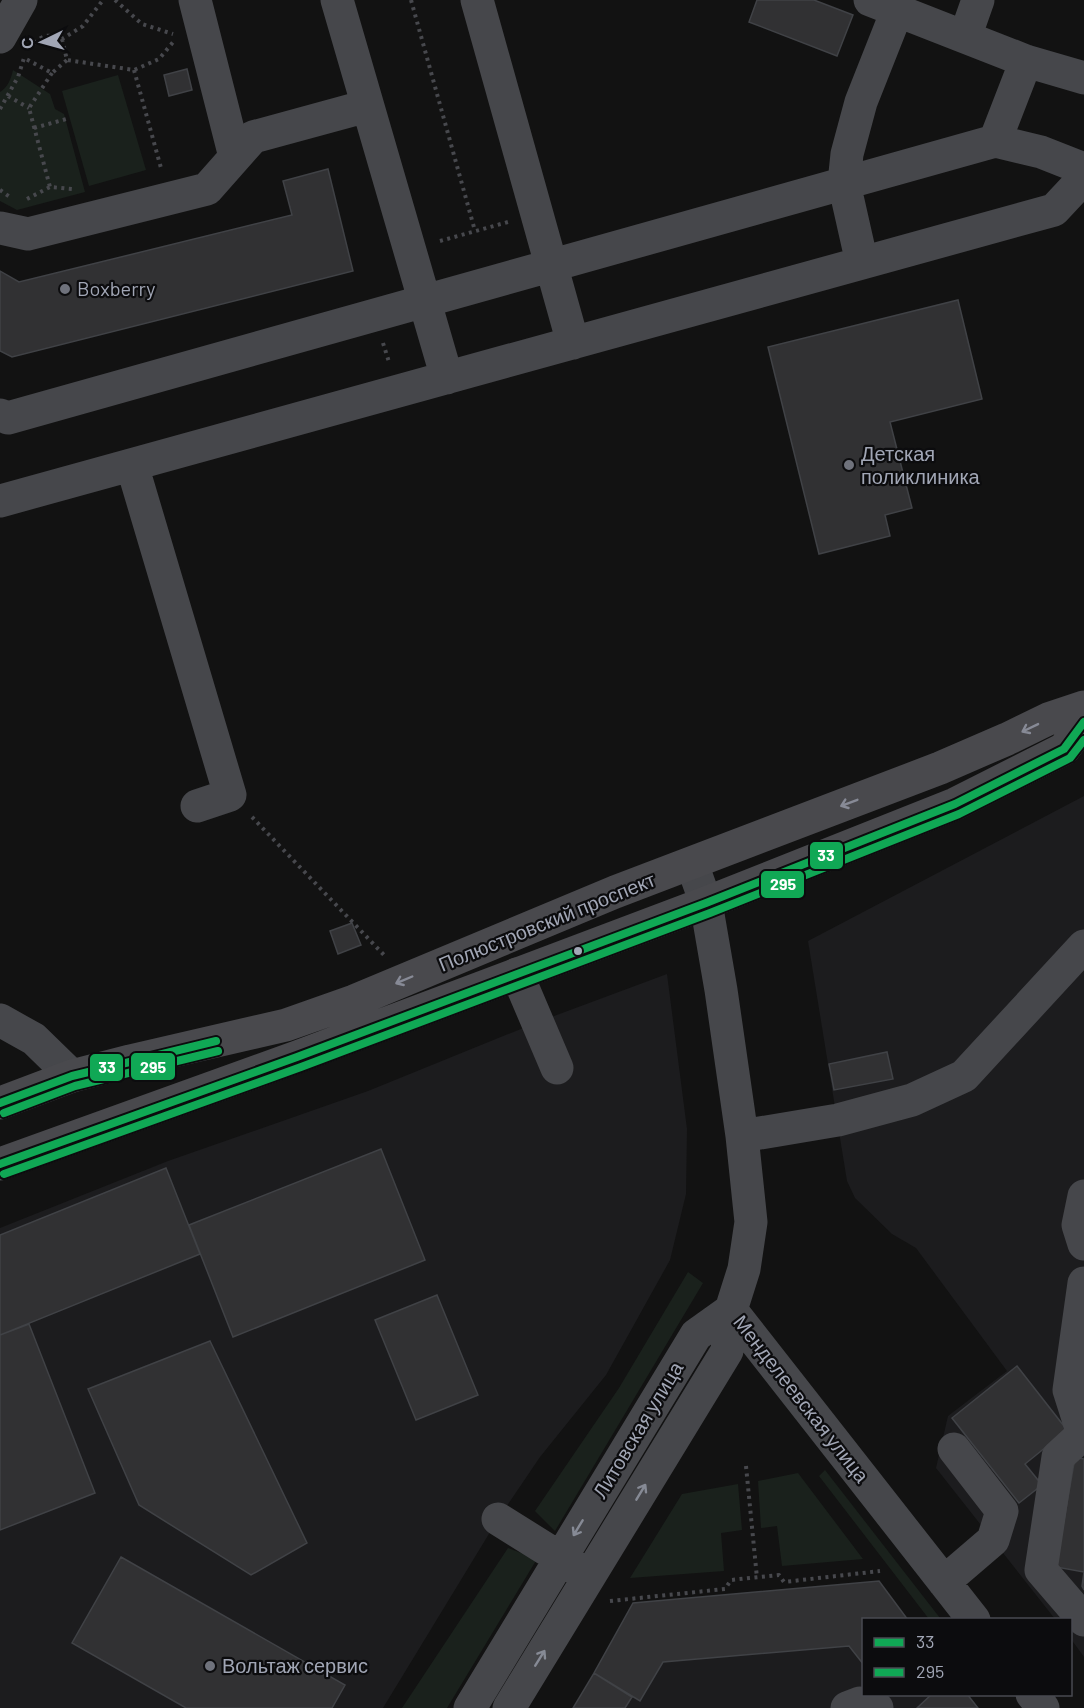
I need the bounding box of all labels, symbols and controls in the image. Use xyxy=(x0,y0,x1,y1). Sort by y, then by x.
north arrow xyxy=(12,12,72,72)
text: С xyxy=(17,36,37,50)
place label: Boxberry xyxy=(77,276,156,300)
marker: Boxberry xyxy=(58,282,72,296)
place label: Детская поликлиника xyxy=(861,441,981,488)
marker: Детская поликлиника xyxy=(842,458,856,472)
one-way arrow xyxy=(1021,723,1039,735)
one-way arrow xyxy=(841,798,859,809)
line badge: 33 xyxy=(809,841,844,870)
text: 33 xyxy=(817,845,835,864)
street label: Полюстровский проспект xyxy=(435,867,659,976)
line badge: 295 xyxy=(760,870,805,899)
text: 295 xyxy=(770,874,796,893)
unlabelled marker xyxy=(572,945,584,957)
one-way arrow xyxy=(395,975,414,986)
line badge: 295 xyxy=(130,1052,176,1081)
line badge: 33 xyxy=(89,1053,124,1082)
text: 33 xyxy=(98,1057,116,1076)
text: 295 xyxy=(140,1057,166,1076)
street label: Менделеевская улица xyxy=(729,1310,875,1487)
street label: Литовская улица xyxy=(587,1356,688,1502)
one-way arrow xyxy=(636,1484,648,1501)
one-way arrow xyxy=(572,1519,584,1536)
legend xyxy=(862,1618,1072,1696)
text: 33 xyxy=(916,1630,935,1652)
one-way arrow xyxy=(534,1650,546,1667)
place label: Вольтаж сервис xyxy=(222,1653,368,1677)
marker: Вольтаж сервис xyxy=(203,1659,217,1673)
text: 295 xyxy=(916,1660,944,1682)

